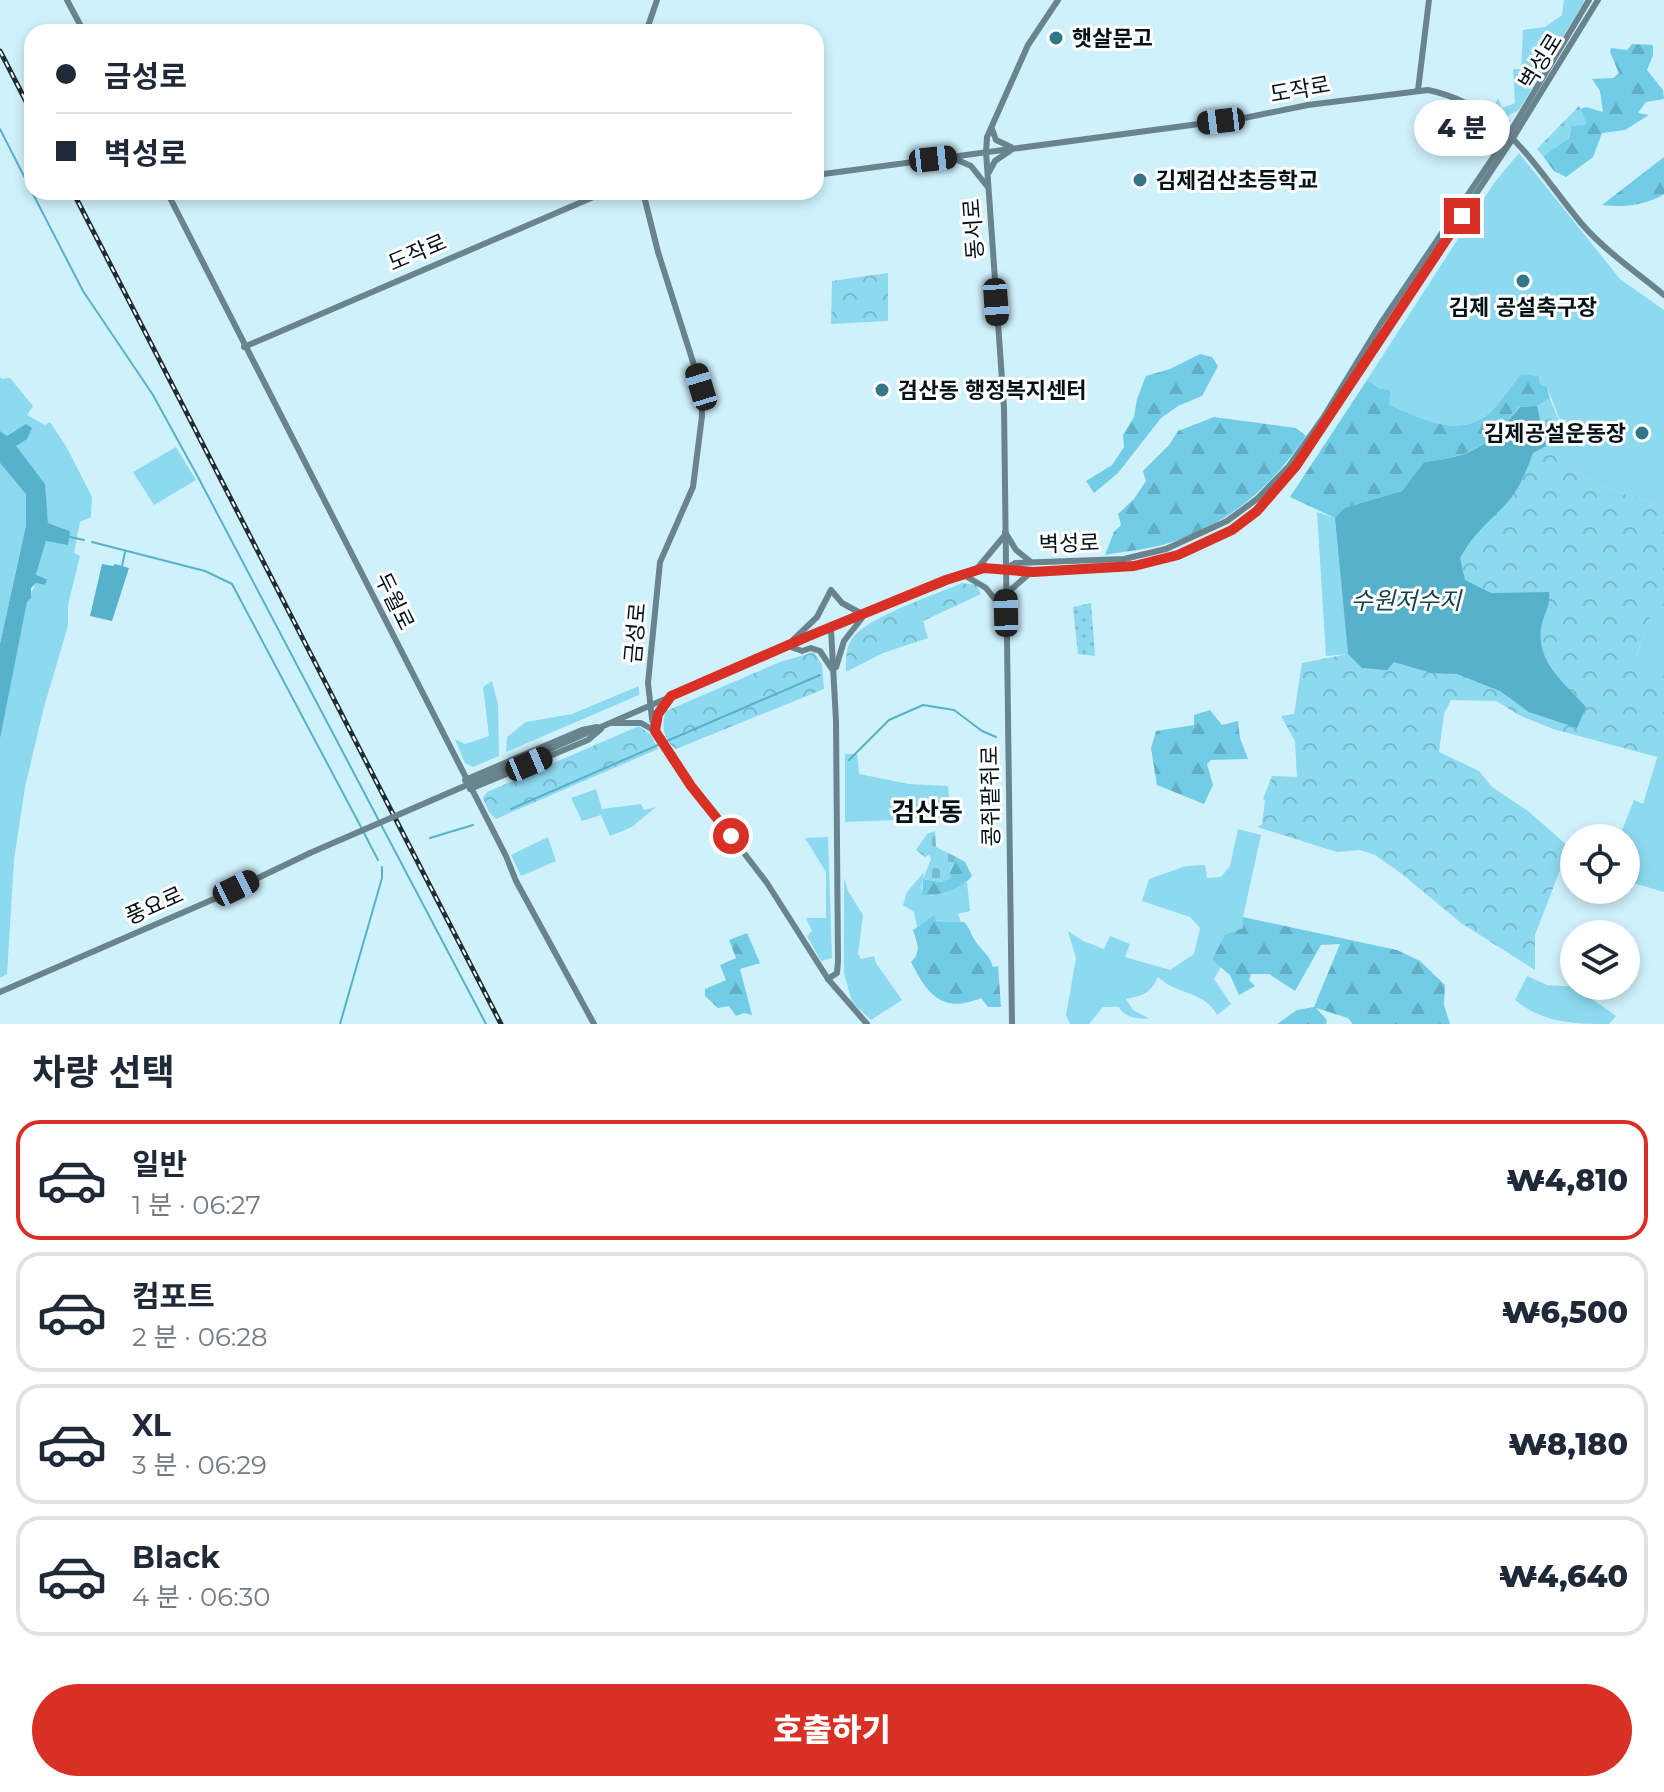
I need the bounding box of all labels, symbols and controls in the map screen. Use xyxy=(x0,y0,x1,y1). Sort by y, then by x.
place label: 햇살문고 xyxy=(1072,25,1153,52)
street label: 벽성로 xyxy=(1513,28,1568,94)
marker: 햇살문고 xyxy=(1047,29,1065,47)
text: 금성로 xyxy=(104,58,187,95)
street label: 도작로 xyxy=(1268,71,1332,108)
callout: 4 분 xyxy=(1414,100,1510,156)
car xyxy=(1196,106,1246,136)
text: 4 분 xyxy=(1437,112,1487,144)
text: 벽성로 xyxy=(104,135,187,172)
car xyxy=(908,145,958,173)
place label: 김제검산초등학교 xyxy=(1156,167,1318,194)
marker: 김제검산초등학교 xyxy=(1131,171,1149,189)
street label: 동서로 xyxy=(958,198,989,260)
route end xyxy=(1444,198,1480,234)
street label: 도작로 xyxy=(384,228,450,277)
marker: 김제 공설축구장 xyxy=(1514,272,1532,290)
car xyxy=(982,277,1010,327)
place label: 김제 공설축구장 xyxy=(1449,294,1597,321)
car xyxy=(683,361,719,413)
place label: 검산동 행정복지센터 xyxy=(898,377,1086,404)
marker: 검산동 행정복지센터 xyxy=(873,381,891,399)
place label: 김제공설운동장 xyxy=(1484,420,1626,447)
marker: 김제공설운동장 xyxy=(1633,424,1651,442)
street label: 벽성로 xyxy=(1038,529,1100,558)
street label: 두월로 xyxy=(369,568,420,634)
water label: 수원저수지 xyxy=(1351,586,1463,615)
car xyxy=(994,589,1018,637)
street label: 금성로 xyxy=(619,602,652,664)
car xyxy=(502,744,556,784)
street label: 콩쥐팥쥐로 xyxy=(976,745,1005,847)
district label: 검산동 xyxy=(891,796,963,828)
route start xyxy=(713,818,749,854)
map controls xyxy=(1560,824,1640,1000)
button: locate xyxy=(1560,824,1640,904)
car xyxy=(209,867,263,909)
street label: 풍요로 xyxy=(121,881,187,930)
button: layers xyxy=(1560,920,1640,1000)
text: 차량 선택 xyxy=(32,1050,175,1094)
icon: car xyxy=(36,1144,108,1216)
text: 일반 xyxy=(132,1146,187,1183)
text: ₩4,810 xyxy=(1507,1162,1628,1199)
text: 1 분 · 06:27 xyxy=(132,1189,261,1221)
icon: car xyxy=(36,1276,108,1348)
text: 컴포트 xyxy=(132,1278,215,1315)
text: ₩6,500 xyxy=(1502,1294,1628,1331)
text: 2 분 · 06:28 xyxy=(132,1321,268,1353)
text: XL xyxy=(132,1407,171,1444)
icon: car xyxy=(36,1408,108,1480)
text: ₩8,180 xyxy=(1509,1426,1628,1463)
text: 3 분 · 06:29 xyxy=(132,1449,267,1481)
text: Black xyxy=(132,1539,220,1576)
icon: car xyxy=(36,1540,108,1612)
text: ₩4,640 xyxy=(1499,1558,1628,1595)
text: 4 분 · 06:30 xyxy=(132,1581,271,1613)
button: 호출하기 xyxy=(32,1684,1632,1776)

